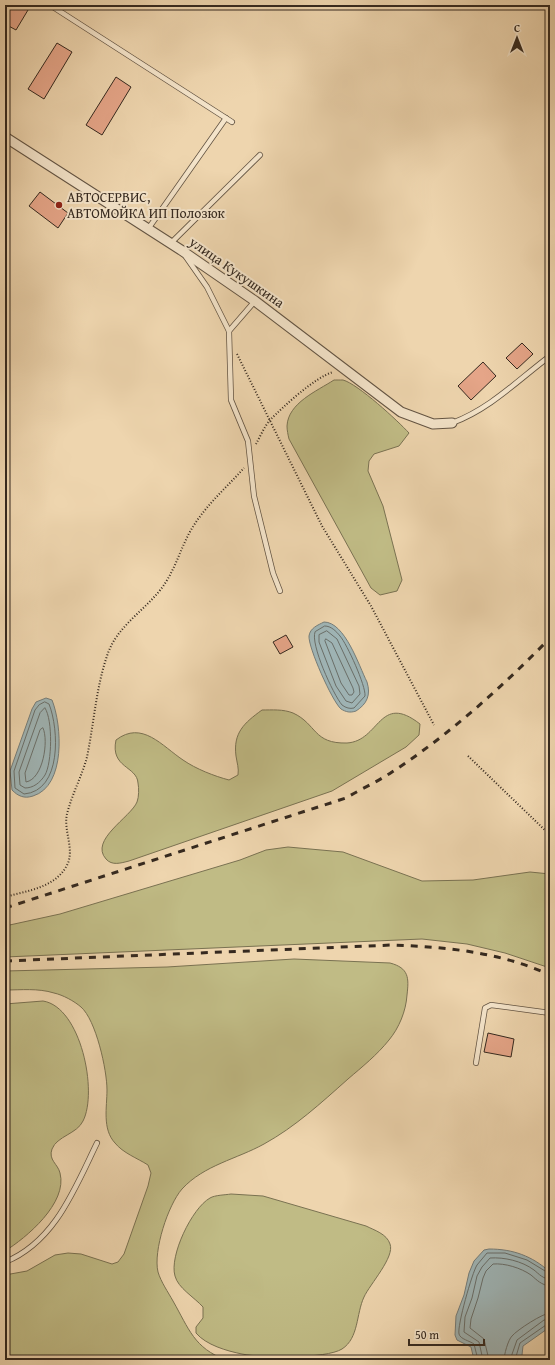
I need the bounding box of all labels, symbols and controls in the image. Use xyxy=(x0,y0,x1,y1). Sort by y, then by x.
north arrow xyxy=(497,18,537,58)
text: С xyxy=(514,20,520,36)
place label: АВТОСЕРВИС, АВТОМОЙКА ИП Полозюк xyxy=(67,187,226,223)
marker: АВТОСЕРВИС, АВТОМОЙКА ИП Полозюк xyxy=(54,200,64,210)
street label: улица Кукушкина xyxy=(185,231,289,313)
scale bar xyxy=(409,1321,484,1347)
text: 50 m xyxy=(415,1326,439,1343)

